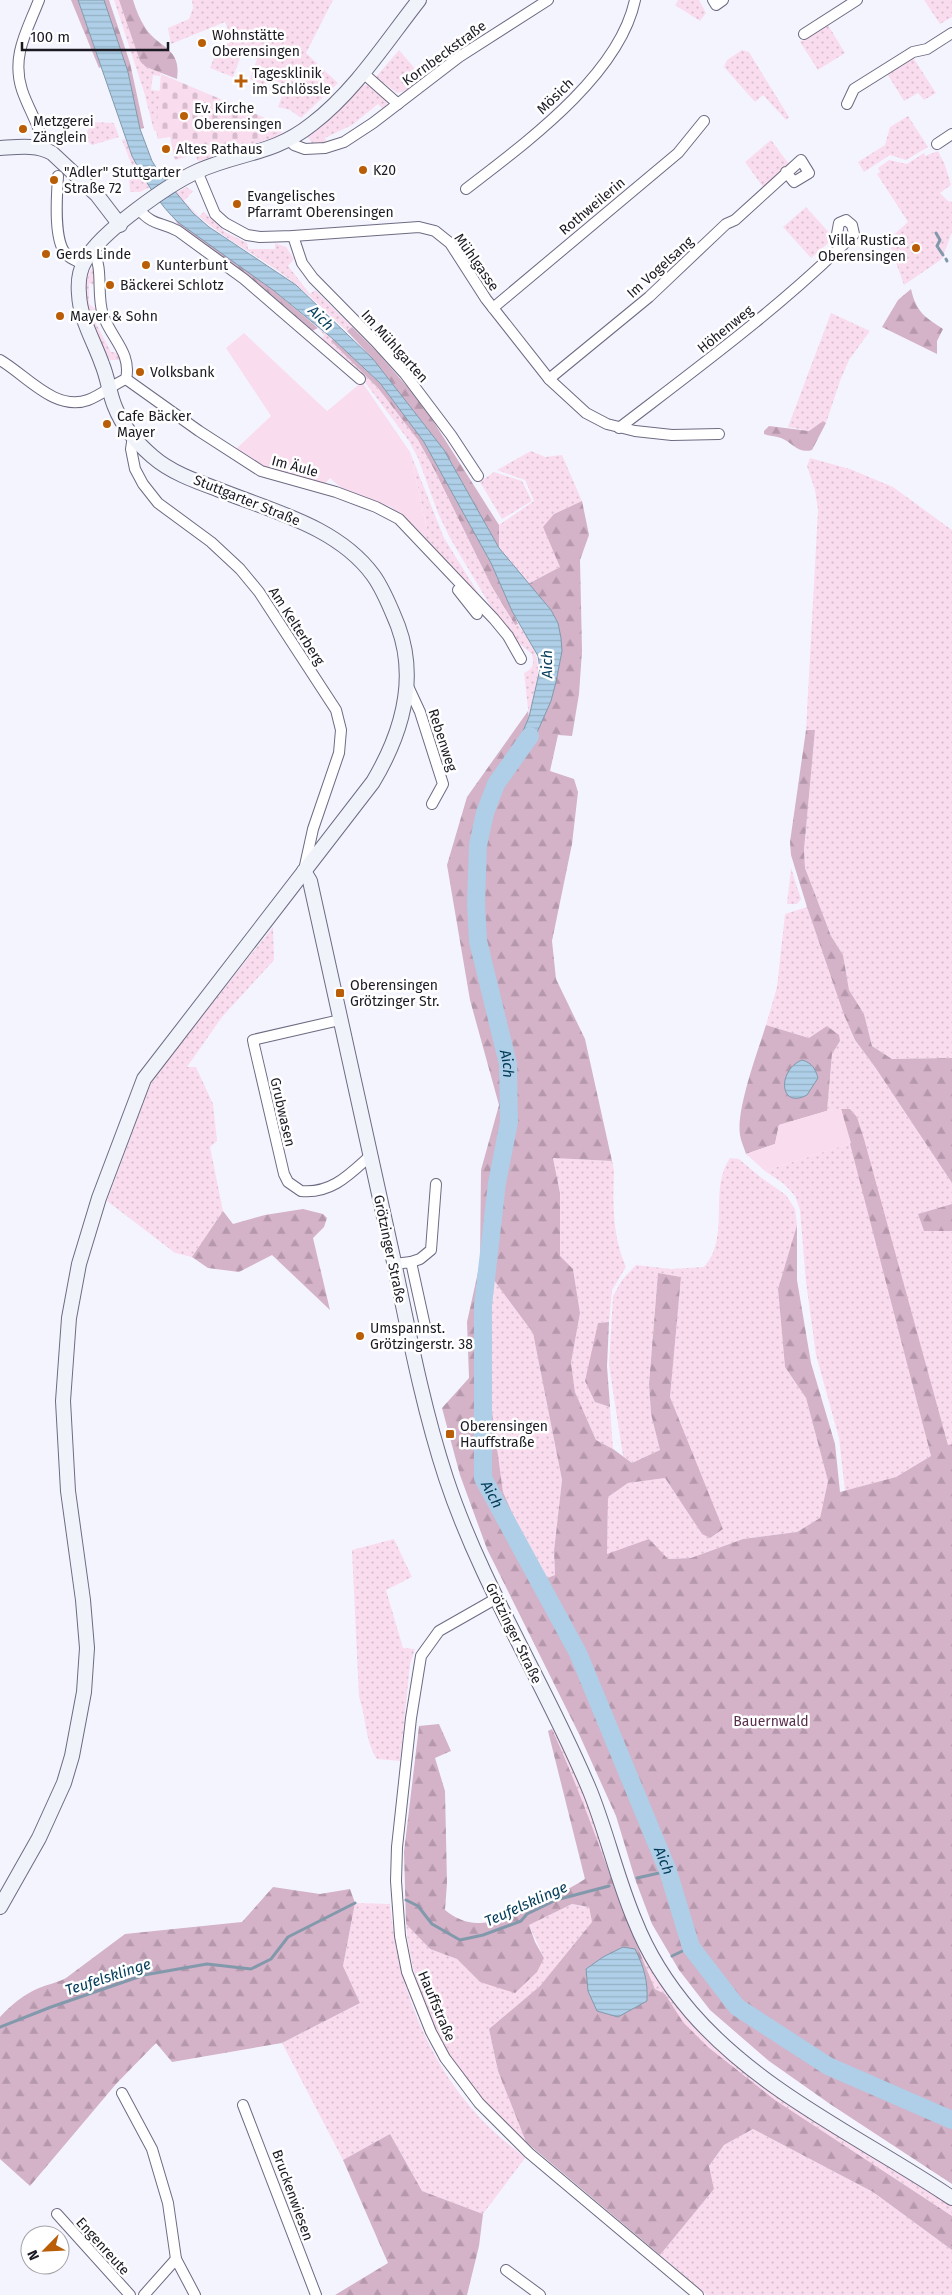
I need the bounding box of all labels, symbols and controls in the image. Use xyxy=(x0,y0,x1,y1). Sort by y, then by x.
street label: Kornbeckstraße xyxy=(399,17,490,90)
scale bar xyxy=(22,20,169,52)
place label: Wohnstätte Oberensingen xyxy=(212,27,300,60)
text: 100 m xyxy=(30,28,70,46)
marker: Wohnstätte Oberensingen xyxy=(196,37,208,49)
place label: Tagesklinik im Schlössle xyxy=(252,65,331,98)
marker: Tagesklinik im Schlössle xyxy=(234,74,248,88)
street label: Mösich xyxy=(533,75,577,118)
place label: Ev. Kirche Oberensingen xyxy=(194,100,282,133)
marker: Ev. Kirche Oberensingen xyxy=(178,110,190,122)
place label: Metzgerei Zänglein xyxy=(33,113,94,146)
marker: Metzgerei Zänglein xyxy=(17,123,29,135)
place label: Altes Rathaus xyxy=(176,141,263,158)
marker: Altes Rathaus xyxy=(160,143,172,155)
place label: K20 xyxy=(373,162,396,179)
place label: "Adler" Stuttgarter Straße 72 xyxy=(64,164,181,197)
marker: K20 xyxy=(357,164,369,176)
marker: "Adler" Stuttgarter Straße 72 xyxy=(48,174,60,186)
street label: Rothweilerin xyxy=(556,174,629,239)
place label: Evangelisches Pfarramt Oberensingen xyxy=(247,188,394,221)
marker: Evangelisches Pfarramt Oberensingen xyxy=(231,198,243,210)
street label: Mühlgasse xyxy=(451,230,503,294)
place label: Villa Rustica Oberensingen xyxy=(818,232,906,265)
street label: Im Vogelsang xyxy=(624,233,698,302)
marker: Villa Rustica Oberensingen xyxy=(910,242,922,254)
place label: Gerds Linde xyxy=(56,246,131,263)
marker: Gerds Linde xyxy=(40,248,52,260)
place label: Kunterbunt xyxy=(156,257,229,274)
marker: Kunterbunt xyxy=(140,259,152,271)
place label: Bäckerei Schlotz xyxy=(120,277,224,294)
marker: Bäckerei Schlotz xyxy=(104,279,116,291)
water label: Aich xyxy=(304,301,338,334)
street label: Höhenweg xyxy=(694,301,757,357)
street label: Im Mühlgarten xyxy=(358,306,432,386)
place label: Mayer & Sohn xyxy=(70,308,158,325)
marker: Mayer & Sohn xyxy=(54,310,66,322)
place label: Volksbank xyxy=(150,364,215,381)
marker: Volksbank xyxy=(134,366,146,378)
place label: Cafe Bäcker Mayer xyxy=(117,408,192,441)
marker: Cafe Bäcker Mayer xyxy=(101,418,113,430)
street label: Im Äule xyxy=(270,452,320,481)
street label: Stuttgarter Straße xyxy=(191,471,303,530)
street label: Am Kelterberg xyxy=(265,584,329,669)
water label: Aich xyxy=(538,650,556,679)
street label: Rebenweg xyxy=(424,707,461,774)
place label: Oberensingen Grötzinger Str. xyxy=(350,977,439,1010)
marker: Oberensingen Grötzinger Str. xyxy=(334,987,346,999)
water label: Aich xyxy=(496,1047,517,1078)
street label: Grubwasen xyxy=(266,1076,299,1148)
street label: Grötzinger Straße xyxy=(370,1193,409,1305)
place label: Umspannst. Grötzingerstr. 38 xyxy=(370,1320,473,1353)
marker: Umspannst. Grötzingerstr. 38 xyxy=(354,1330,366,1342)
place label: Oberensingen Hauffstraße xyxy=(460,1418,548,1451)
marker: Oberensingen Hauffstraße xyxy=(444,1428,456,1440)
water label: Aich xyxy=(477,1477,507,1511)
street label: Grötzinger Straße xyxy=(482,1580,545,1686)
park label: Bauernwald xyxy=(733,1713,809,1730)
water label: Aich xyxy=(650,1843,677,1877)
water label: Teufelsklinge xyxy=(482,1878,570,1930)
water label: Teufelsklinge xyxy=(63,1955,153,1999)
street label: Hauffstraße xyxy=(414,1969,459,2044)
street label: Bruckenwiesen xyxy=(268,2147,317,2243)
street label: Engenreute xyxy=(72,2214,133,2279)
north arrow xyxy=(20,2225,70,2275)
text: N xyxy=(24,2247,43,2263)

